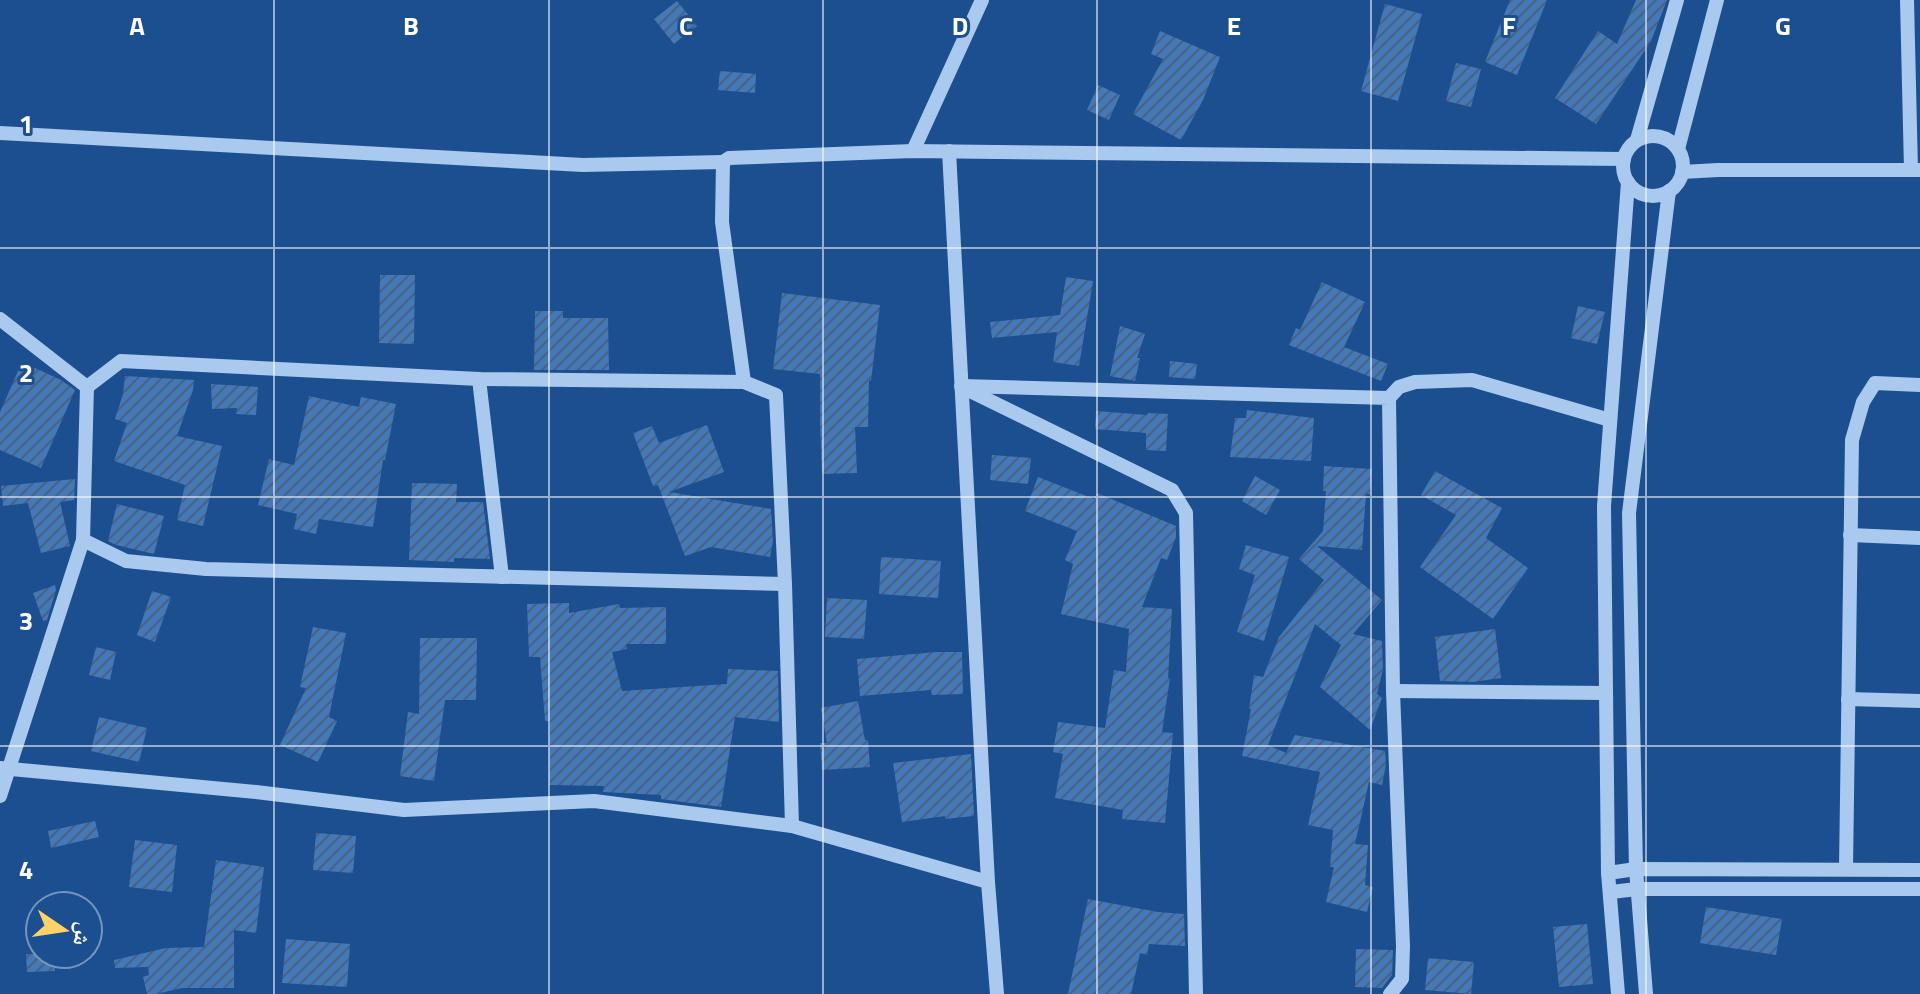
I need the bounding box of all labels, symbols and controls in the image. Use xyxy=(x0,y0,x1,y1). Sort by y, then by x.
text: A xyxy=(129,6,145,45)
text: B xyxy=(403,6,419,45)
text: C xyxy=(679,6,693,45)
text: D xyxy=(952,6,968,45)
text: E xyxy=(1227,6,1241,45)
text: F xyxy=(1502,6,1516,45)
text: G xyxy=(1775,6,1791,45)
text: 1 xyxy=(19,104,33,143)
text: 2 xyxy=(19,353,33,392)
text: 3 xyxy=(19,601,33,640)
text: 4 xyxy=(19,850,33,889)
north arrow xyxy=(24,890,104,970)
text: ش xyxy=(64,919,103,950)

